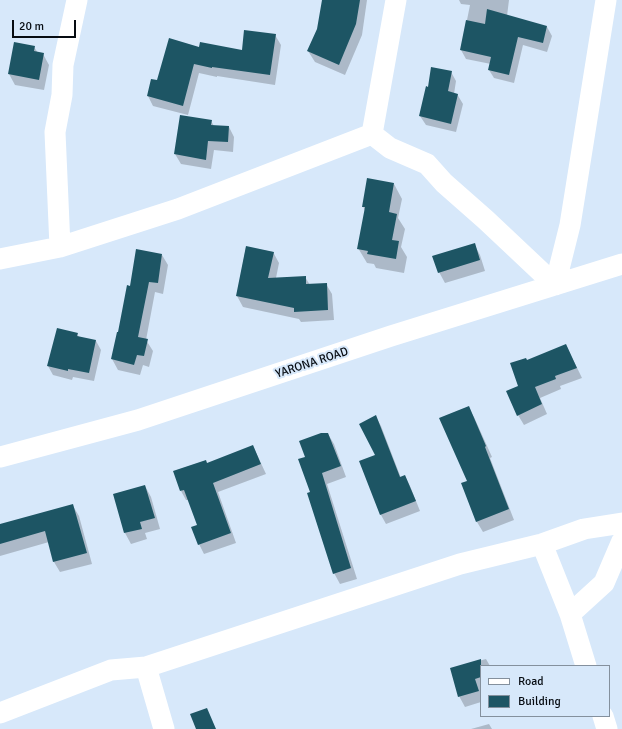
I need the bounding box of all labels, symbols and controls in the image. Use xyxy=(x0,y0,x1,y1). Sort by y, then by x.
scale bar xyxy=(14,12,78,38)
text: 20 m xyxy=(19,19,44,34)
street label: YARONA ROAD xyxy=(274,344,350,382)
legend xyxy=(480,665,610,717)
text: Road xyxy=(518,674,544,689)
text: Building xyxy=(518,694,561,709)

